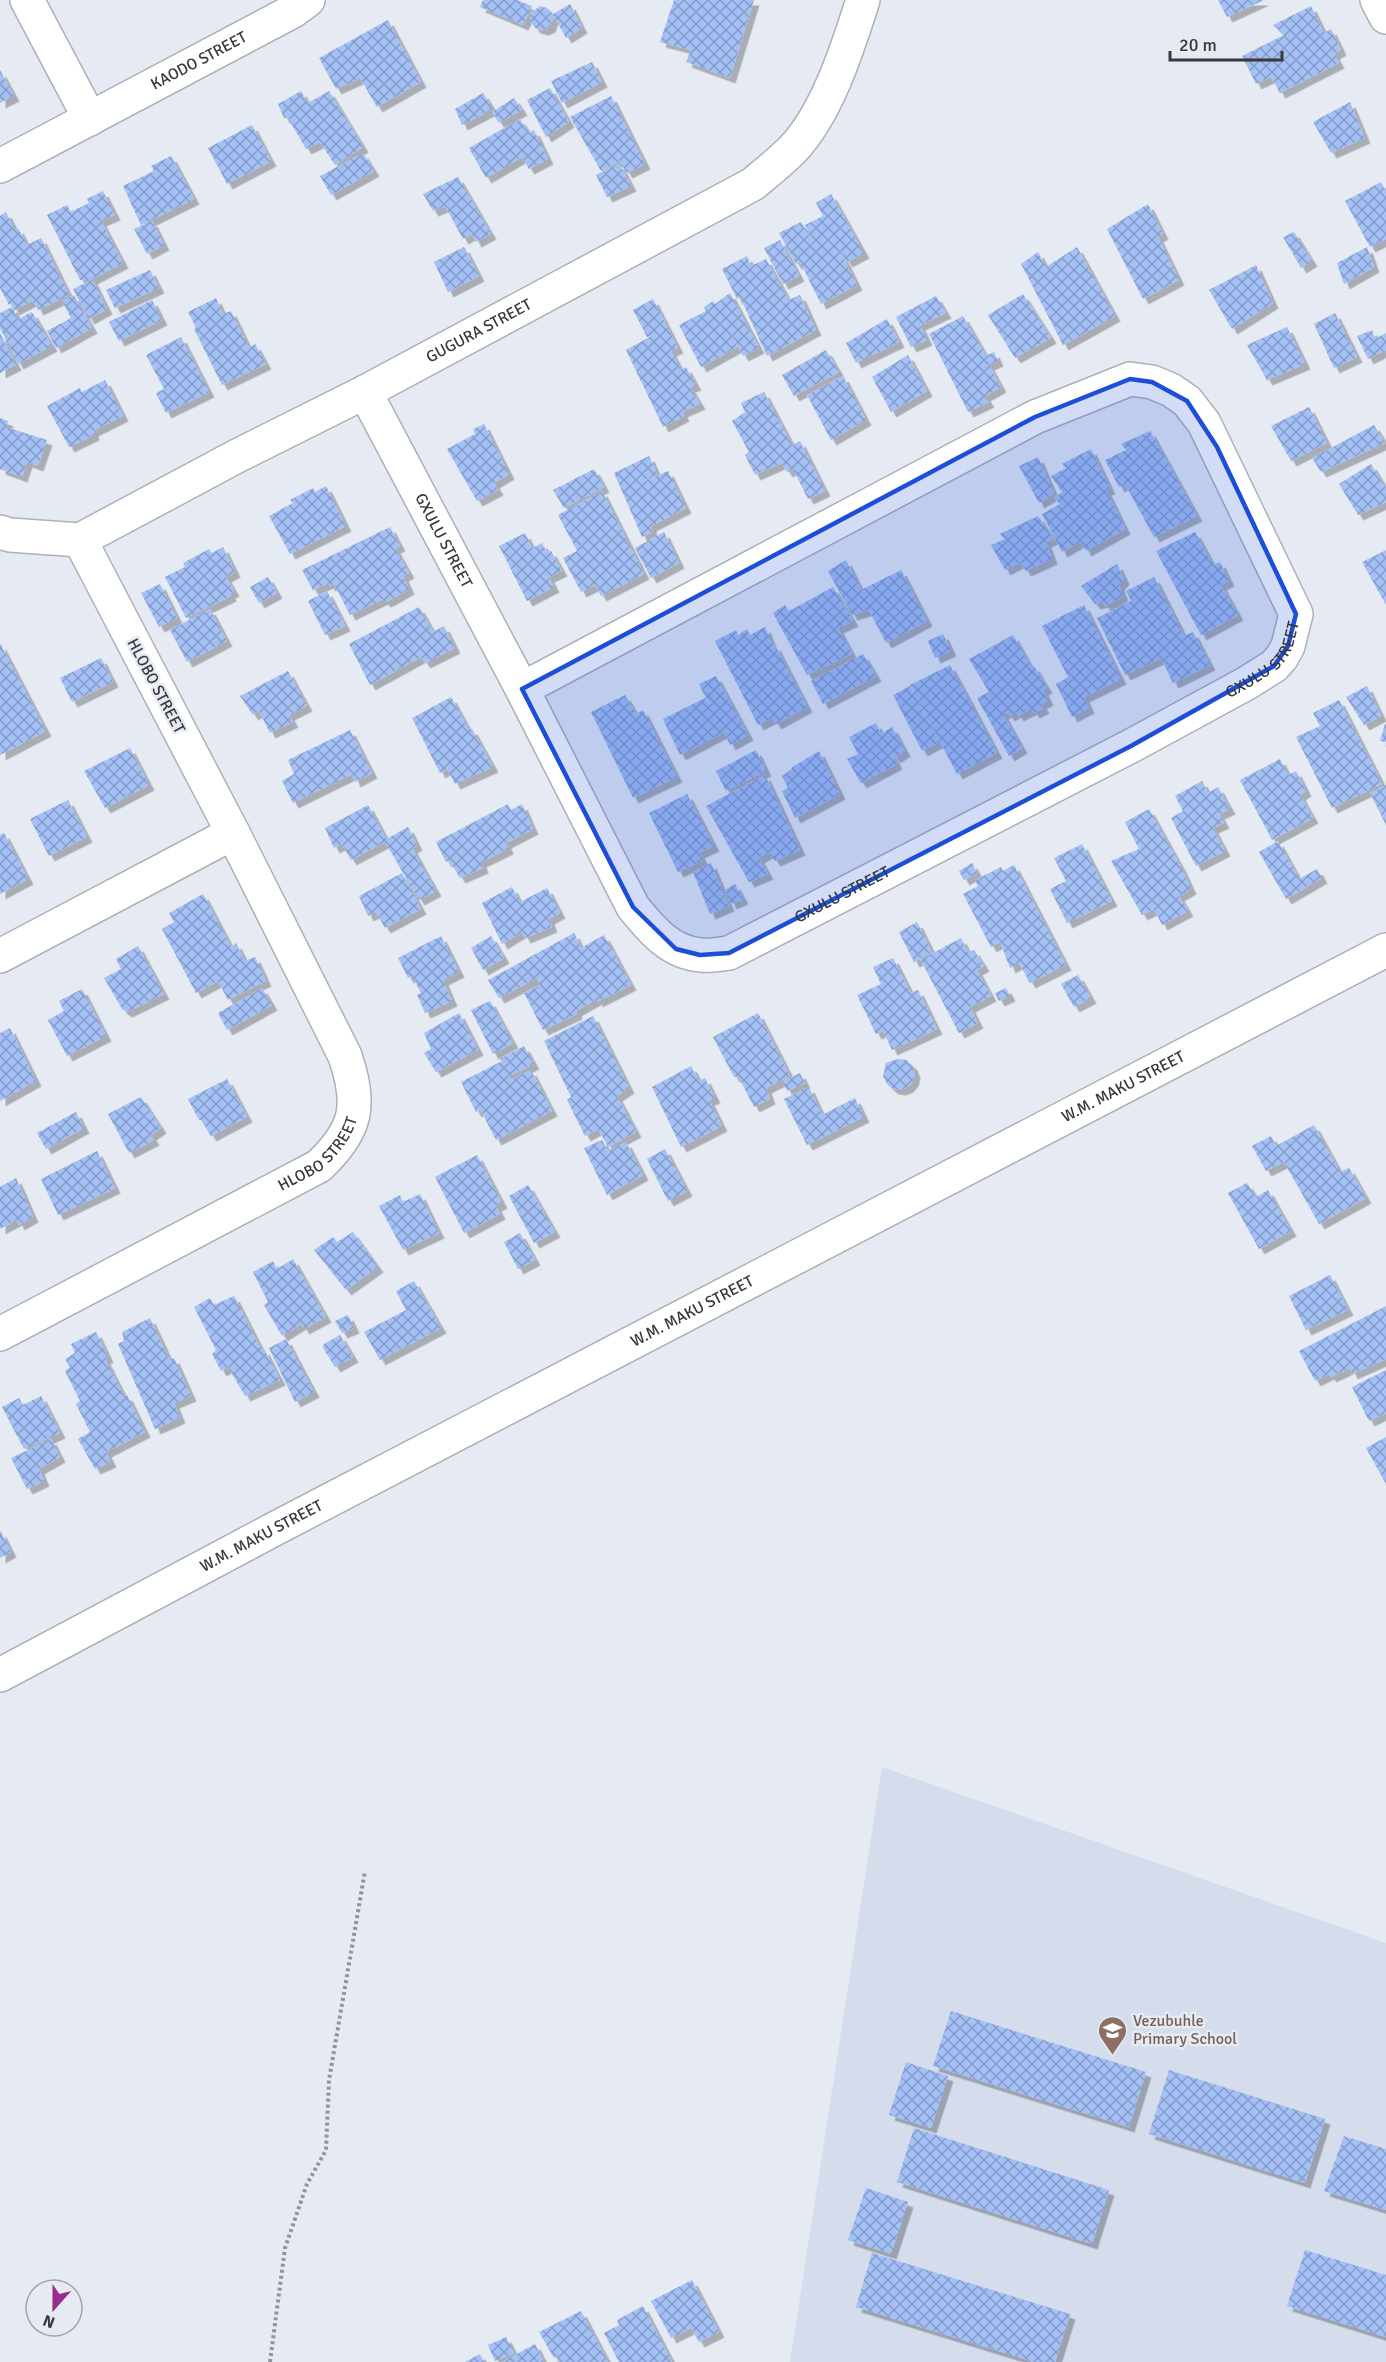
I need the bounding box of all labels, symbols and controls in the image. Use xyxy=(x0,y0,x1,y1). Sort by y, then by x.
scale bar xyxy=(1170,24,1282,62)
street label: KAODO STREET xyxy=(147,27,251,94)
text: 20 m xyxy=(1179,34,1217,56)
street label: GUGURA STREET xyxy=(423,294,535,367)
street label: GXULU STREET xyxy=(410,490,477,591)
street label: GXULU STREET xyxy=(1222,619,1304,703)
street label: HLOBO STREET xyxy=(123,635,189,737)
street label: GXULU STREET xyxy=(791,862,893,927)
street label: W.M. MAKU STREET xyxy=(1058,1047,1188,1127)
street label: HLOBO STREET xyxy=(275,1114,362,1196)
street label: W.M. MAKU STREET xyxy=(627,1271,757,1352)
street label: W.M. MAKU STREET xyxy=(197,1495,326,1577)
place label: Vezubuhle Primary School xyxy=(1133,2011,1237,2049)
school or university icon: Vezubuhle Primary School xyxy=(1096,2014,1128,2056)
north arrow xyxy=(24,2278,84,2338)
text: N xyxy=(40,2310,58,2332)

